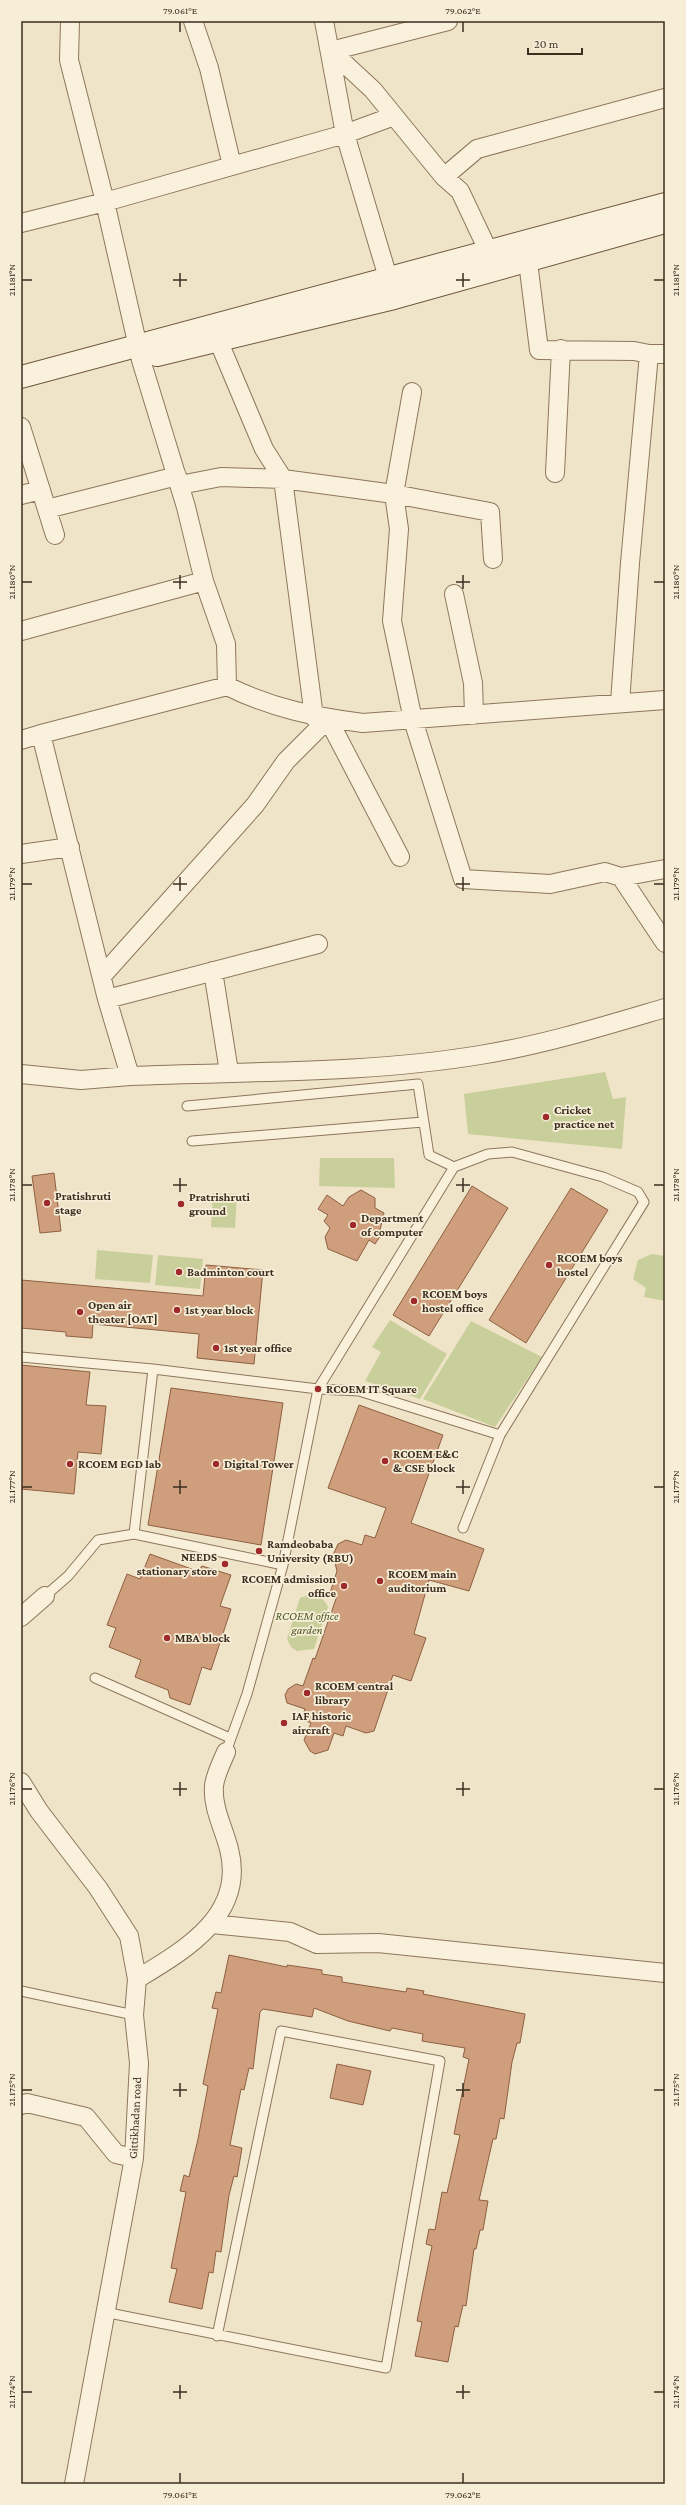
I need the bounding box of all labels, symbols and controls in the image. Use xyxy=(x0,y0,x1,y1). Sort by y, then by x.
text: 79.061°E xyxy=(163,5,198,16)
text: 79.062°E xyxy=(445,5,481,16)
scale bar xyxy=(528,30,582,56)
text: 20 m xyxy=(534,37,559,51)
text: 21.181°N xyxy=(6,263,17,296)
text: 21.181°N xyxy=(670,263,681,296)
text: 21.180°N xyxy=(6,564,17,599)
text: 21.180°N xyxy=(670,564,681,599)
text: 21.179°N xyxy=(6,867,17,901)
text: 21.179°N xyxy=(670,867,681,901)
place label: Cricket practice net xyxy=(554,1103,615,1131)
marker: Cricket practice net xyxy=(541,1112,551,1122)
text: 21.178°N xyxy=(6,1168,17,1202)
text: 21.178°N xyxy=(670,1168,681,1202)
place label: Pratishruti stage xyxy=(55,1189,112,1217)
place label: Pratrishruti ground xyxy=(189,1190,250,1218)
marker: Pratishruti stage xyxy=(42,1198,52,1208)
marker: Pratrishruti ground xyxy=(176,1199,186,1209)
place label: Department of computer xyxy=(361,1211,424,1239)
marker: Department of computer xyxy=(348,1220,358,1230)
place label: RCOEM boys hostel xyxy=(557,1251,623,1279)
marker: RCOEM boys hostel xyxy=(544,1260,554,1270)
place label: Badminton court xyxy=(187,1265,275,1279)
marker: Badminton court xyxy=(174,1267,184,1277)
place label: RCOEM boys hostel office xyxy=(422,1287,488,1315)
marker: RCOEM boys hostel office xyxy=(409,1296,419,1306)
place label: Open air theater [OAT] xyxy=(88,1298,158,1326)
place label: 1st year block xyxy=(185,1303,254,1317)
marker: 1st year block xyxy=(172,1305,182,1315)
marker: Open air theater [OAT] xyxy=(75,1307,85,1317)
place label: 1st year office xyxy=(224,1341,293,1355)
marker: 1st year office xyxy=(211,1343,221,1353)
place label: RCOEM IT Square xyxy=(326,1382,417,1396)
marker: RCOEM IT Square xyxy=(313,1384,323,1394)
place label: RCOEM E&C & CSE block xyxy=(393,1447,459,1475)
marker: RCOEM E&C & CSE block xyxy=(380,1456,390,1466)
place label: RCOEM EGD lab xyxy=(78,1457,162,1471)
place label: Digital Tower xyxy=(224,1457,294,1471)
marker: RCOEM EGD lab xyxy=(65,1459,75,1469)
marker: Digital Tower xyxy=(211,1459,221,1469)
text: 21.177°N xyxy=(6,1470,17,1504)
text: 21.177°N xyxy=(670,1470,681,1504)
place label: Ramdeobaba University (RBU) xyxy=(267,1537,354,1565)
marker: Ramdeobaba University (RBU) xyxy=(254,1546,264,1556)
place label: NEEDS stationary store xyxy=(137,1550,217,1578)
marker: NEEDS stationary store xyxy=(220,1559,230,1569)
place label: RCOEM main auditorium xyxy=(388,1567,457,1595)
place label: RCOEM admission office xyxy=(241,1572,336,1600)
marker: RCOEM main auditorium xyxy=(375,1576,385,1586)
marker: RCOEM admission office xyxy=(339,1581,349,1591)
park label: RCOEM office garden xyxy=(275,1609,339,1637)
place label: MBA block xyxy=(175,1631,230,1645)
marker: MBA block xyxy=(162,1633,172,1643)
place label: RCOEM central library xyxy=(315,1679,394,1707)
marker: RCOEM central library xyxy=(302,1688,312,1698)
place label: IAF historic aircraft xyxy=(292,1709,352,1737)
marker: IAF historic aircraft xyxy=(279,1718,289,1728)
text: 21.176°N xyxy=(6,1772,17,1806)
text: 21.176°N xyxy=(670,1772,681,1806)
text: 21.175°N xyxy=(6,2073,17,2106)
text: 21.175°N xyxy=(670,2073,681,2106)
street label: Gittikhadan road xyxy=(126,2076,144,2159)
text: 21.174°N xyxy=(6,2375,17,2409)
text: 21.174°N xyxy=(670,2375,681,2409)
text: 79.061°E xyxy=(163,2489,198,2500)
text: 79.062°E xyxy=(445,2489,481,2500)

